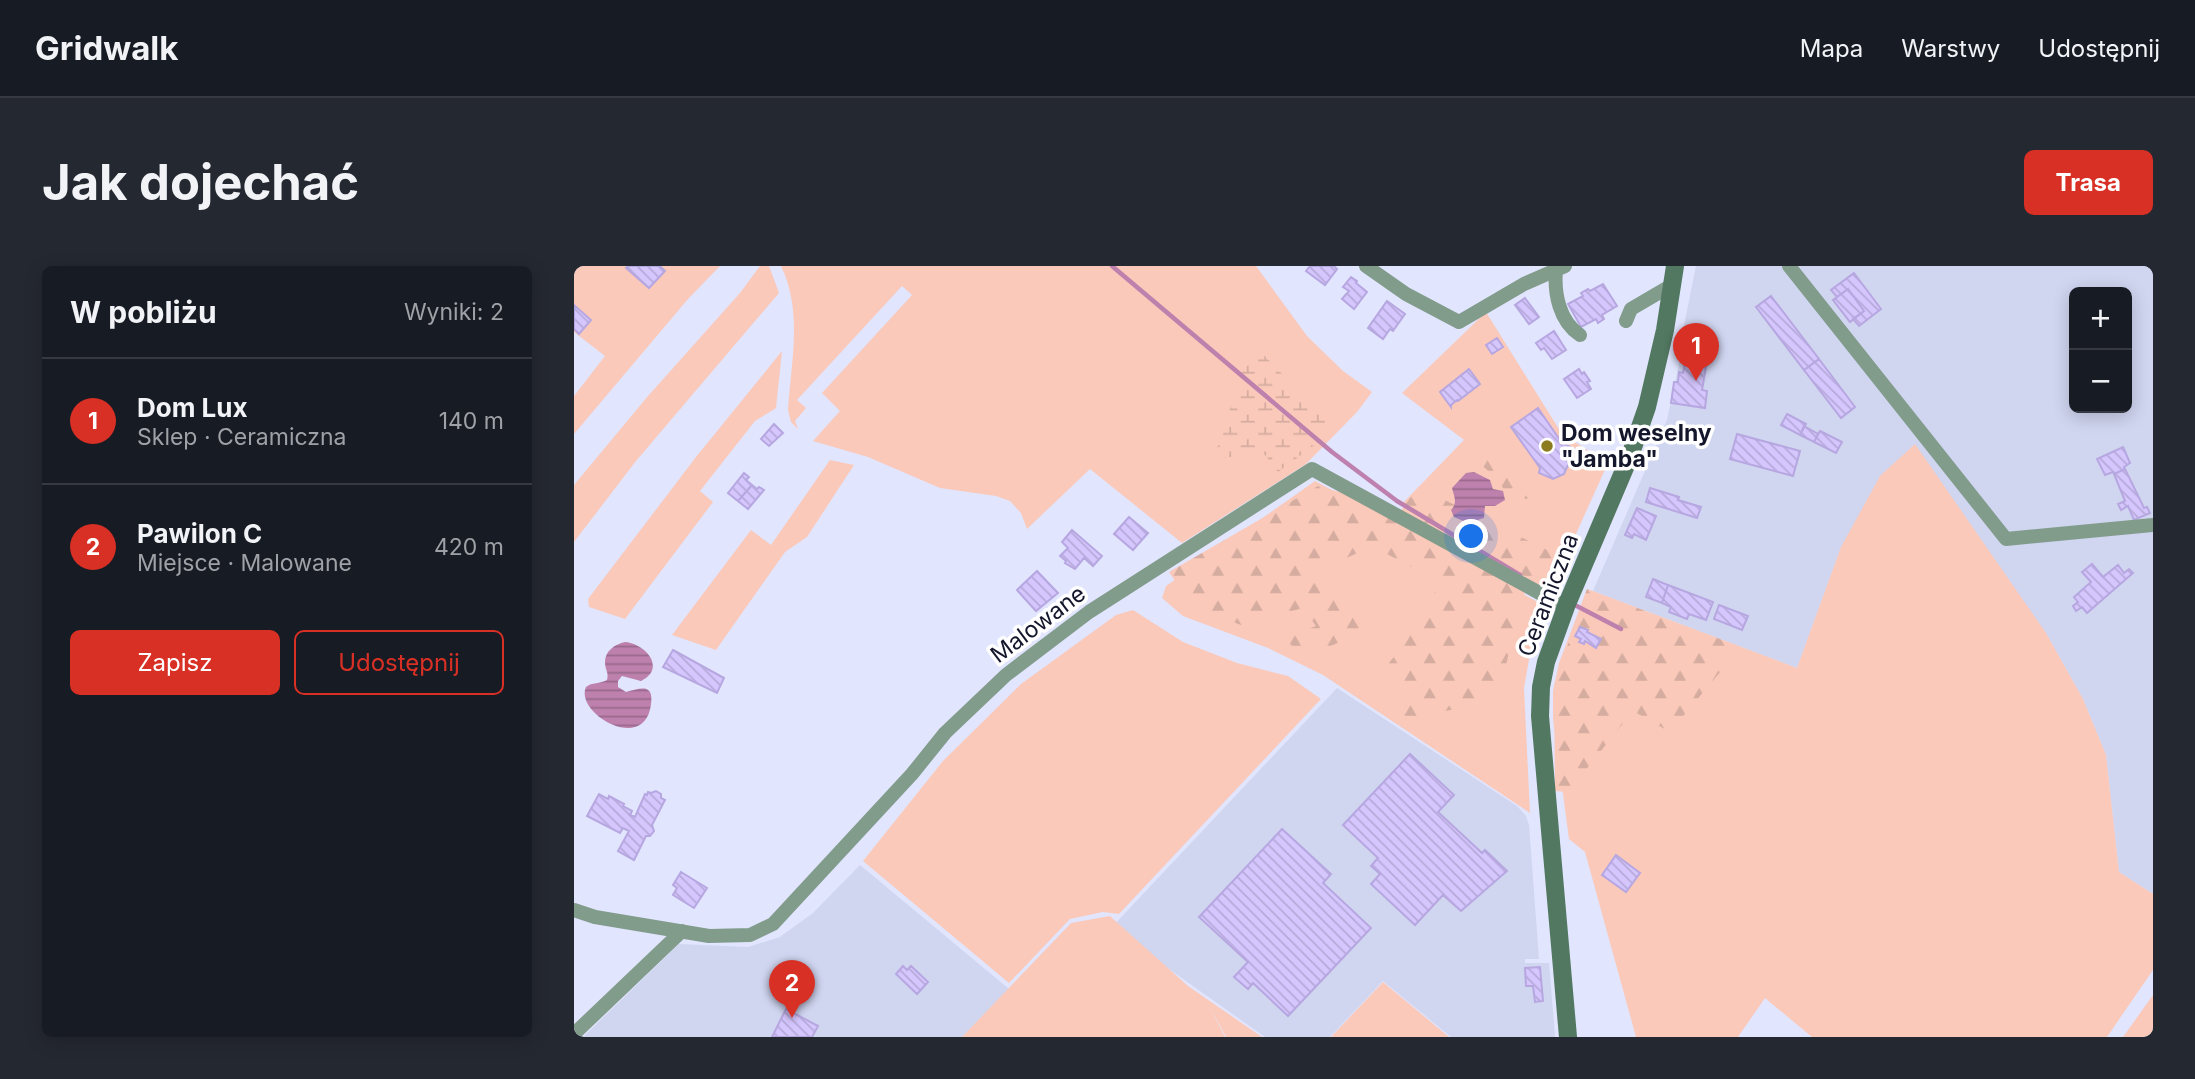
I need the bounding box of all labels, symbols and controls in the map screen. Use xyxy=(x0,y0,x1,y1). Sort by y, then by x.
text: Gridwalk xyxy=(35,28,178,68)
text: Mapa xyxy=(1800,34,1863,63)
text: Warstwy xyxy=(1901,34,2000,63)
text: Udostępnij xyxy=(2038,34,2160,63)
button: Trasa xyxy=(2024,150,2153,215)
text: Jak dojechać xyxy=(42,153,359,212)
map controls xyxy=(2069,287,2132,413)
button: + xyxy=(2069,287,2132,350)
text: W pobliżu xyxy=(70,294,217,330)
text: Wyniki: 2 xyxy=(404,298,504,326)
pin: 1 xyxy=(1673,323,1719,381)
button: − xyxy=(2069,350,2132,413)
text: Dom Lux xyxy=(137,392,248,423)
text: 1 xyxy=(88,407,98,435)
text: 140 m xyxy=(439,407,504,435)
place label: Dom weselny "Jamba" xyxy=(1561,419,1712,473)
text: Sklep · Ceramiczna xyxy=(137,423,347,451)
marker: Dom weselny "Jamba" xyxy=(1539,438,1555,454)
text: Pawilon C xyxy=(137,518,262,549)
your location xyxy=(1454,519,1488,553)
street label: Ceramiczna xyxy=(1512,530,1584,660)
text: 2 xyxy=(86,533,100,561)
text: 420 m xyxy=(434,533,504,561)
text: Miejsce · Malowane xyxy=(137,549,352,577)
street label: Malowane xyxy=(985,579,1091,669)
button: Zapisz xyxy=(70,630,280,695)
button: Udostępnij xyxy=(294,630,504,695)
pin: 2 xyxy=(769,960,815,1018)

